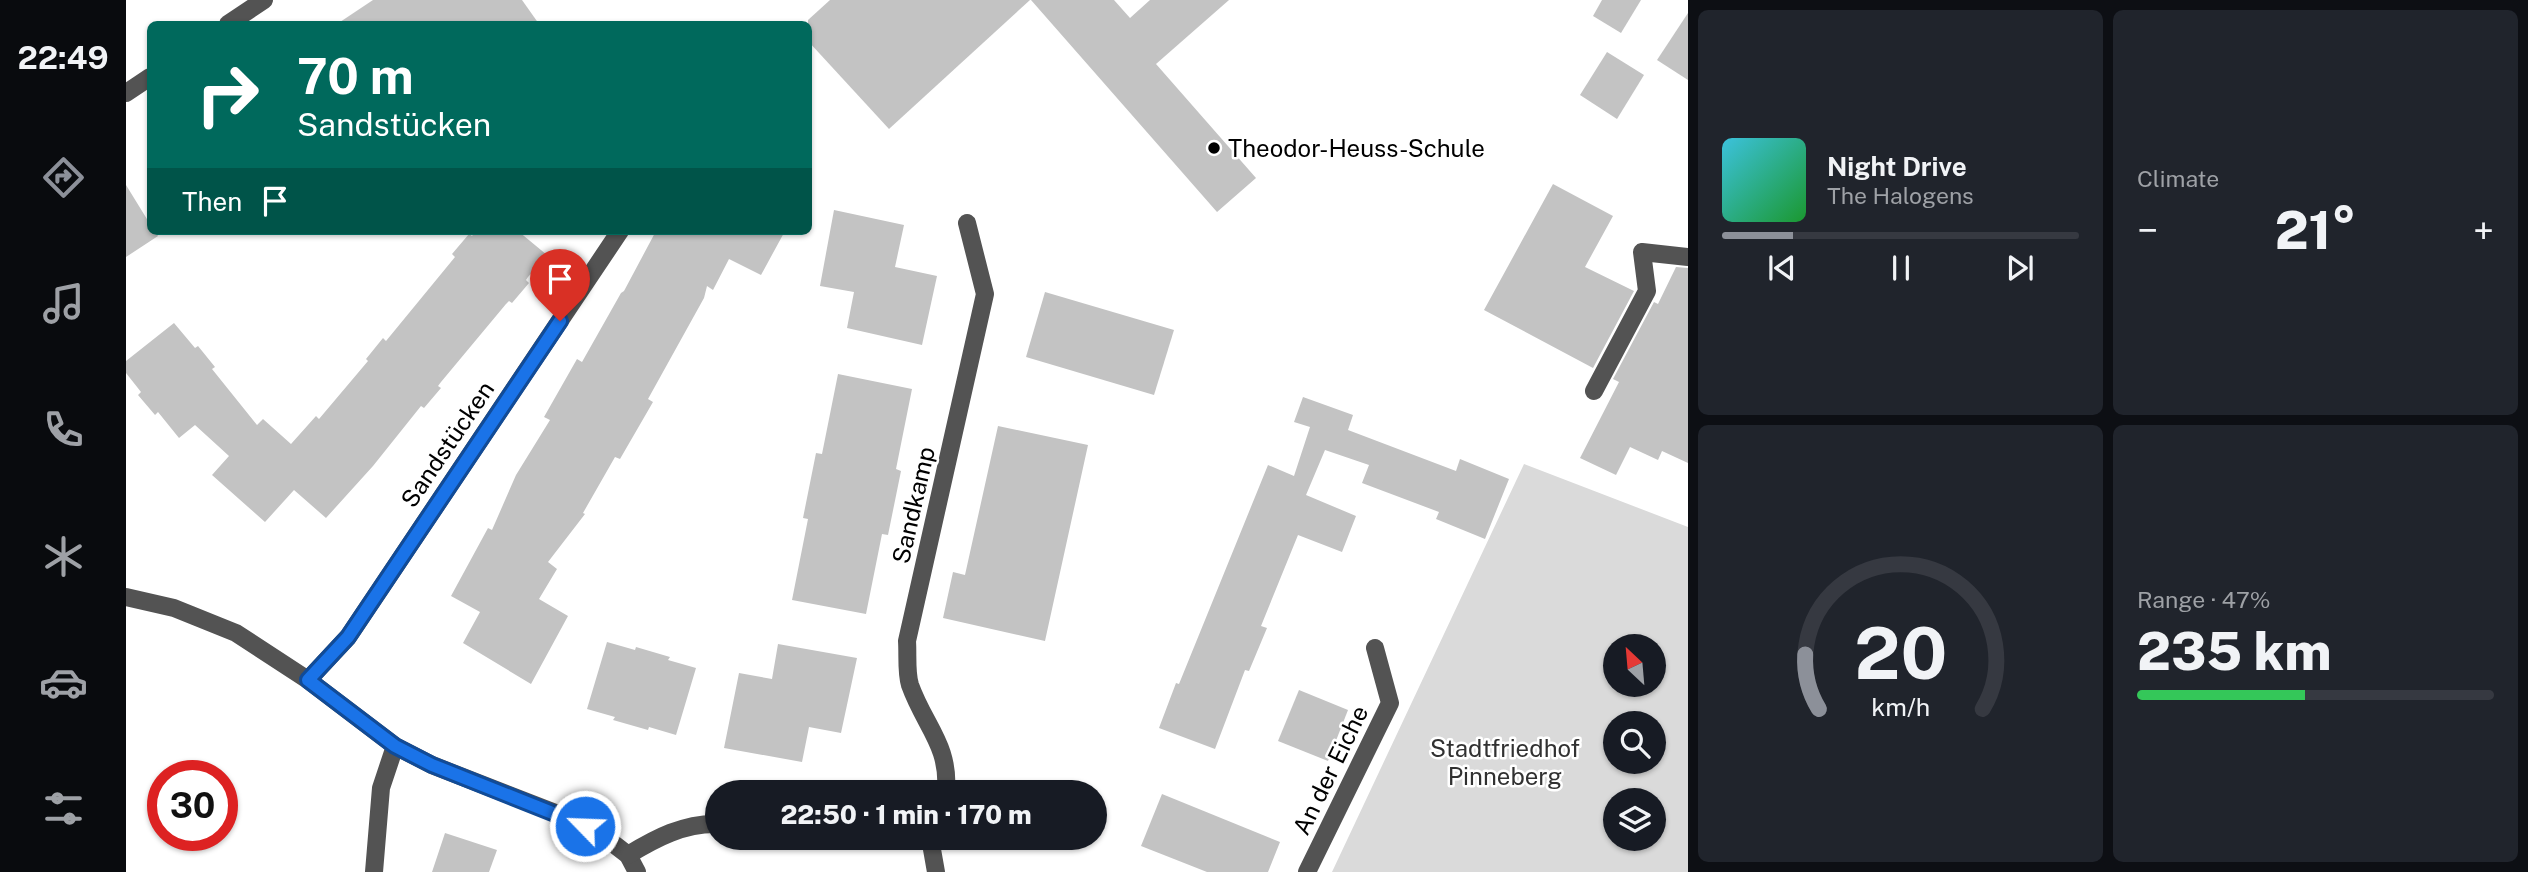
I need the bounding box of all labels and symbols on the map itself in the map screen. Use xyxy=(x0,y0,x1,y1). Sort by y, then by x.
place label: Theodor-Heuss-Schule xyxy=(1228,134,1485,162)
marker: Theodor-Heuss-Schule xyxy=(1206,140,1222,156)
pin xyxy=(530,249,590,321)
street label: Sandstücken xyxy=(395,376,499,512)
street label: Sandkamp xyxy=(886,444,940,566)
north arrow xyxy=(1603,634,1666,696)
street label: An der Eiche xyxy=(1287,701,1373,839)
park label: Stadtfriedhof Pinneberg xyxy=(1430,734,1580,790)
speed limit sign: 30 xyxy=(147,760,238,851)
position arrow xyxy=(548,789,622,863)

